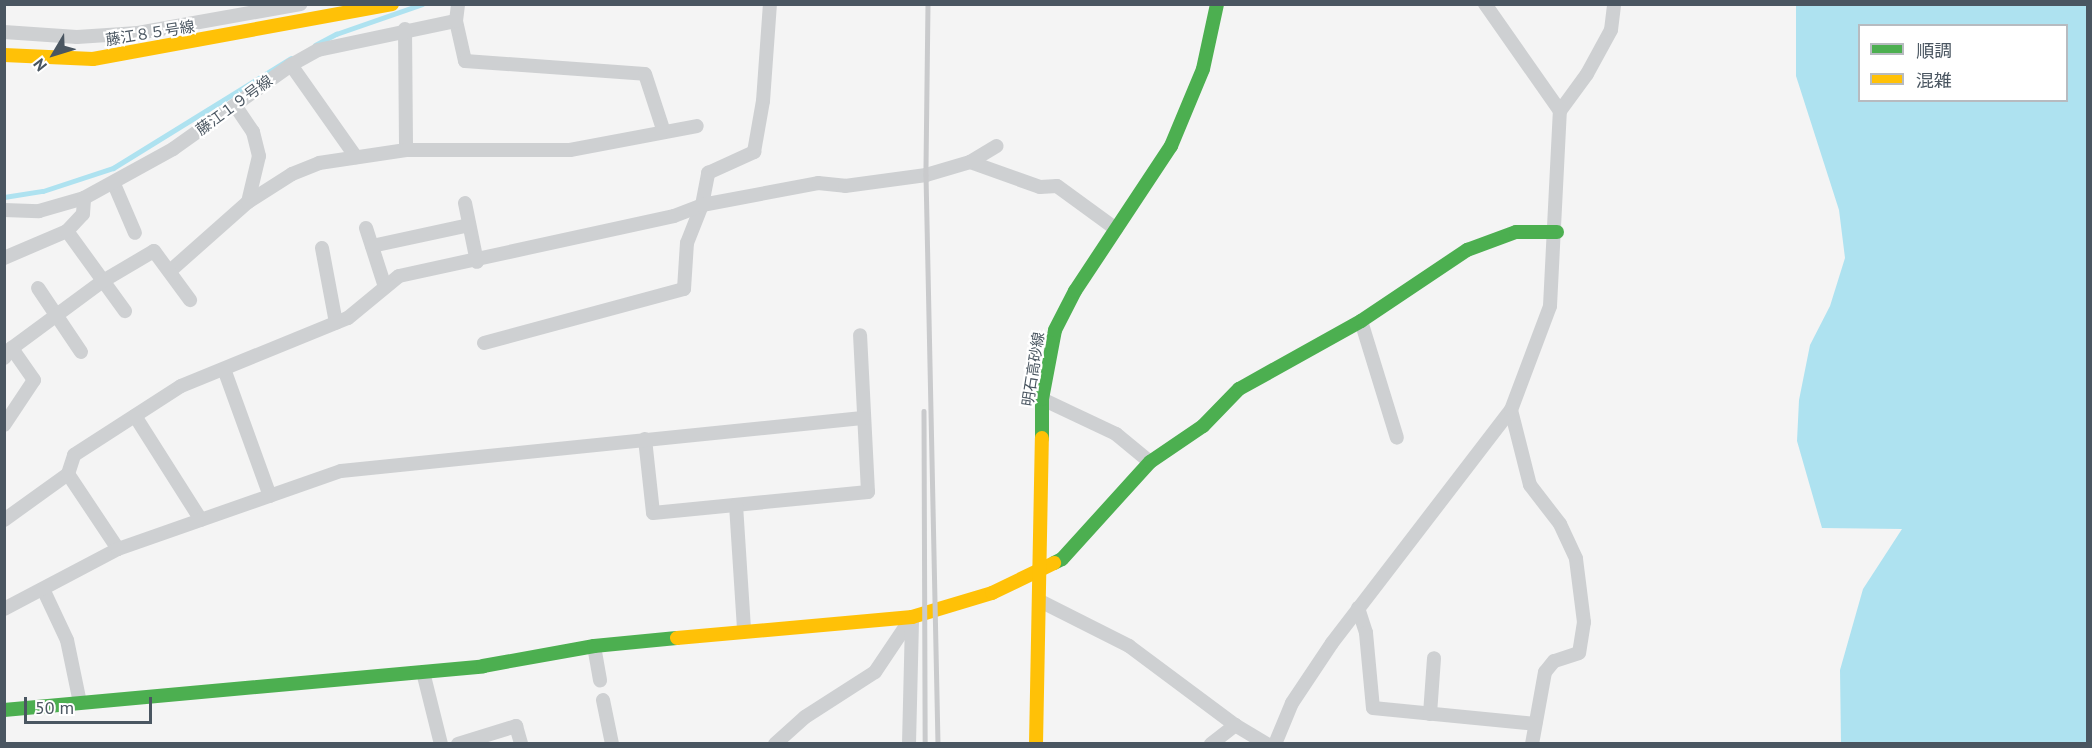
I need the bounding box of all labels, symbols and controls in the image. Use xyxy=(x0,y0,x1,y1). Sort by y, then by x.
street label: 藤江８５号線 xyxy=(104,17,196,49)
north arrow xyxy=(24,24,84,84)
legend xyxy=(1858,24,2068,102)
text: 順調 xyxy=(1916,39,1952,62)
text: N xyxy=(29,55,51,75)
text: 混雑 xyxy=(1916,69,1952,92)
street label: 藤江１９号線 xyxy=(192,71,276,139)
street label: 明石高砂線 xyxy=(1018,331,1048,407)
scale bar xyxy=(27,685,154,723)
text: 50 m xyxy=(35,696,74,719)

